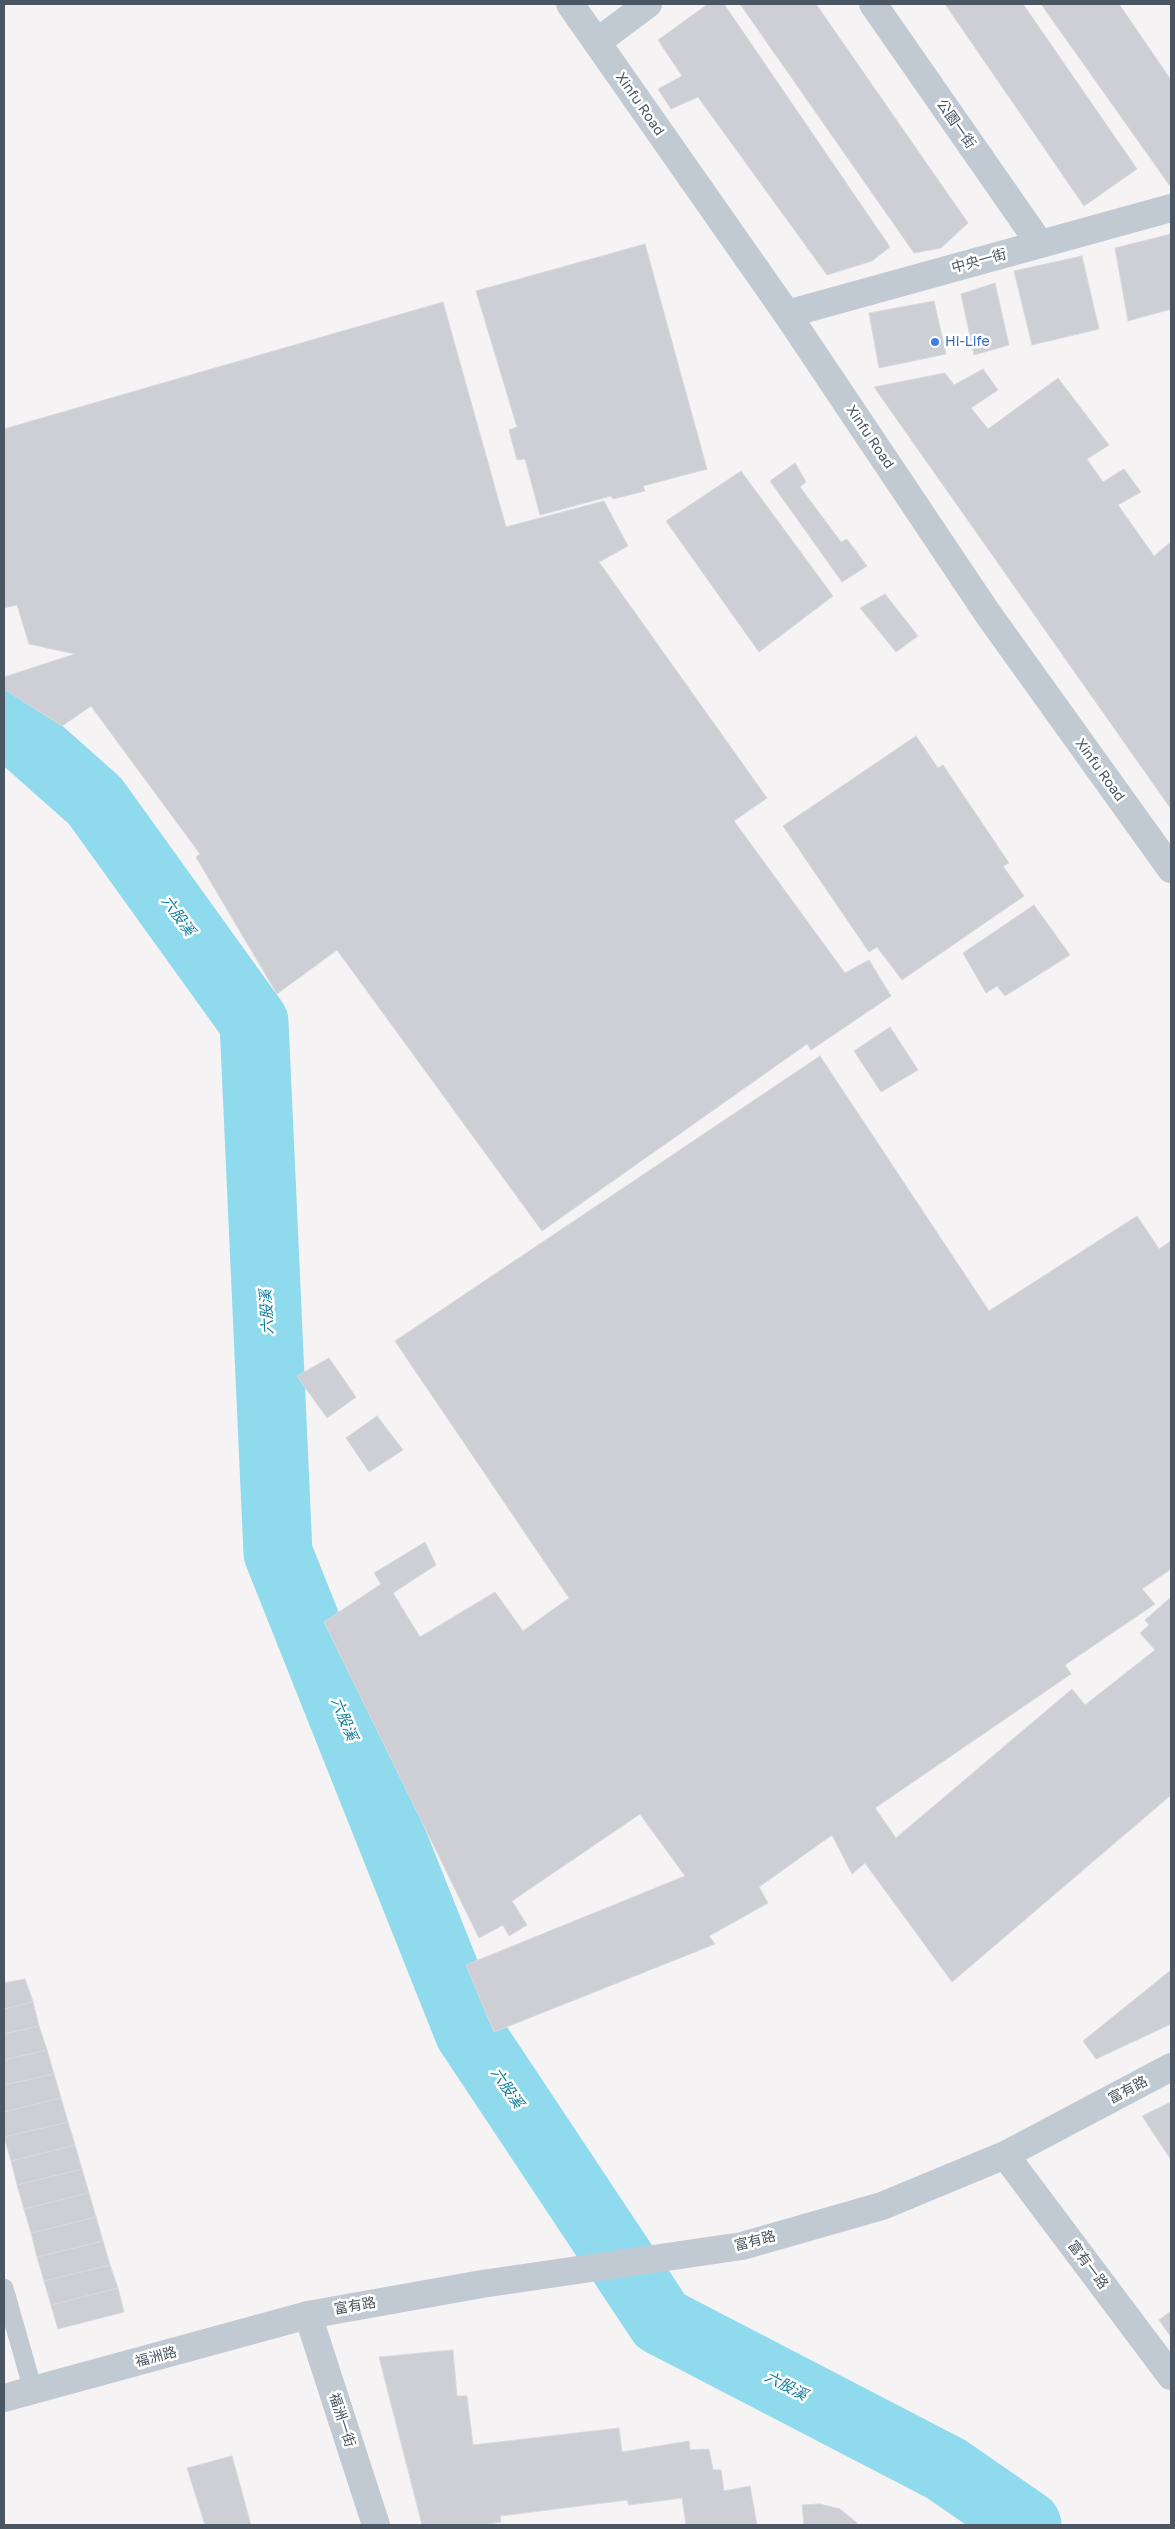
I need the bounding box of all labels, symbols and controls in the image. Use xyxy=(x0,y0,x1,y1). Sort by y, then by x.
street label: Xinfu Road xyxy=(612,69,668,139)
street label: 公園一街 xyxy=(933,96,979,152)
street label: 中央一街 xyxy=(950,246,1008,276)
place label: Hi-Life xyxy=(945,334,990,350)
marker: Hi-Life xyxy=(929,336,941,348)
street label: Xinfu Road xyxy=(843,402,897,472)
street label: Xinfu Road xyxy=(1072,736,1128,804)
water label: 六股溪 xyxy=(157,893,199,939)
water label: 六股溪 xyxy=(257,1289,277,1335)
water label: 六股溪 xyxy=(327,1695,361,1743)
water label: 六股溪 xyxy=(487,2064,527,2112)
street label: 富有路 xyxy=(1106,2073,1150,2107)
street label: 富有路 xyxy=(733,2228,777,2254)
street label: 富有一路 xyxy=(1064,2238,1112,2292)
street label: 富有路 xyxy=(333,2294,377,2318)
street label: 福洲路 xyxy=(134,2343,178,2371)
water label: 六股溪 xyxy=(762,2368,810,2404)
street label: 福洲一街 xyxy=(325,2391,359,2449)

